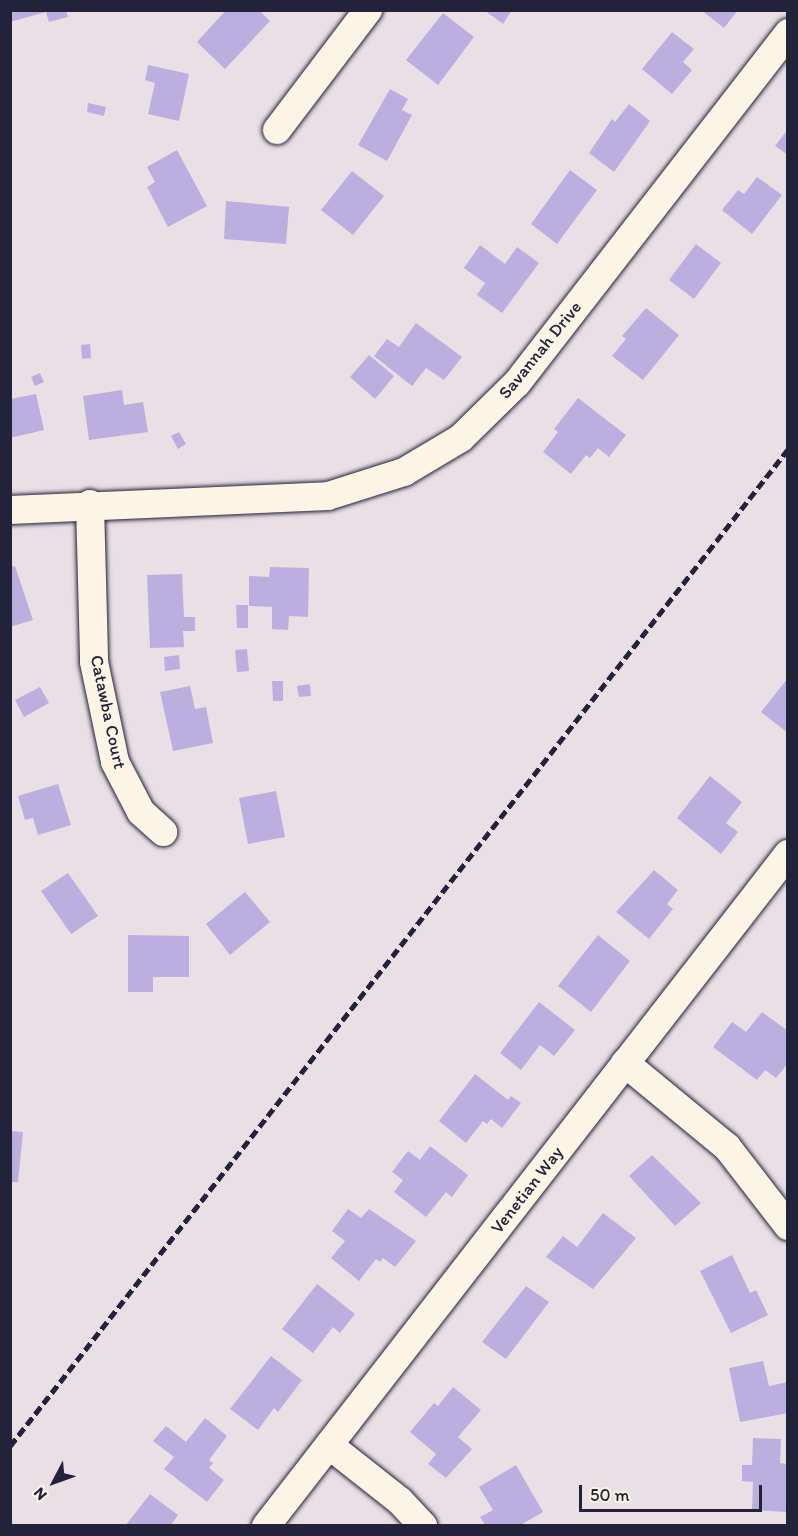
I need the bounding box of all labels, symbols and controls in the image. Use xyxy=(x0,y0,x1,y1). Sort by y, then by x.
street label: Savannah Drive xyxy=(494,297,586,403)
street label: Catawba Court xyxy=(85,653,131,771)
street label: Venetian Way xyxy=(486,1142,568,1238)
north arrow xyxy=(24,1452,84,1512)
scale bar xyxy=(582,1473,765,1511)
text: N xyxy=(29,1484,51,1504)
text: 50 m xyxy=(590,1484,630,1506)

